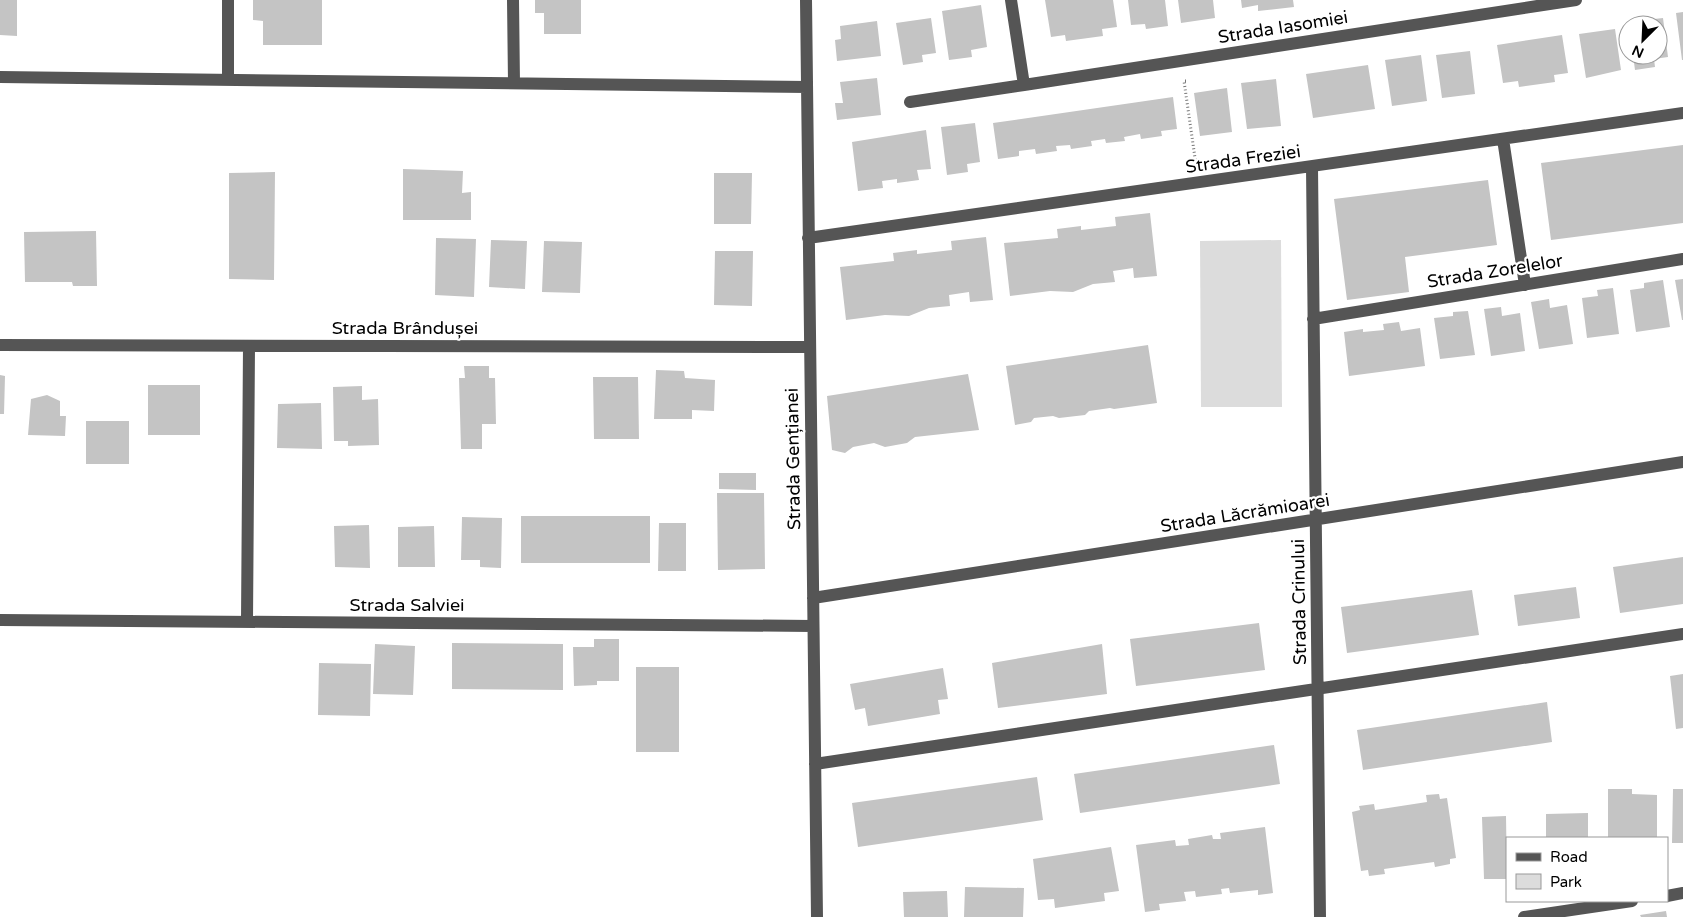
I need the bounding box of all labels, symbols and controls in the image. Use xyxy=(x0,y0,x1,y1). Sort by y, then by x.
street label: Strada Iasomiei xyxy=(1216,6,1350,48)
north arrow xyxy=(1618,15,1668,65)
text: N xyxy=(1629,41,1647,61)
street label: Strada Freziei xyxy=(1184,140,1302,178)
street label: Strada Zorelelor xyxy=(1426,249,1564,293)
street label: Strada Brândușei xyxy=(332,317,478,339)
street label: Strada Gențianei xyxy=(781,388,805,530)
street label: Strada Lăcrămioarei xyxy=(1159,489,1331,537)
street label: Strada Crinului xyxy=(1287,539,1311,665)
street label: Strada Salviei xyxy=(349,594,465,616)
legend xyxy=(1506,837,1668,902)
text: Road xyxy=(1550,848,1588,866)
text: Park xyxy=(1550,873,1582,891)

